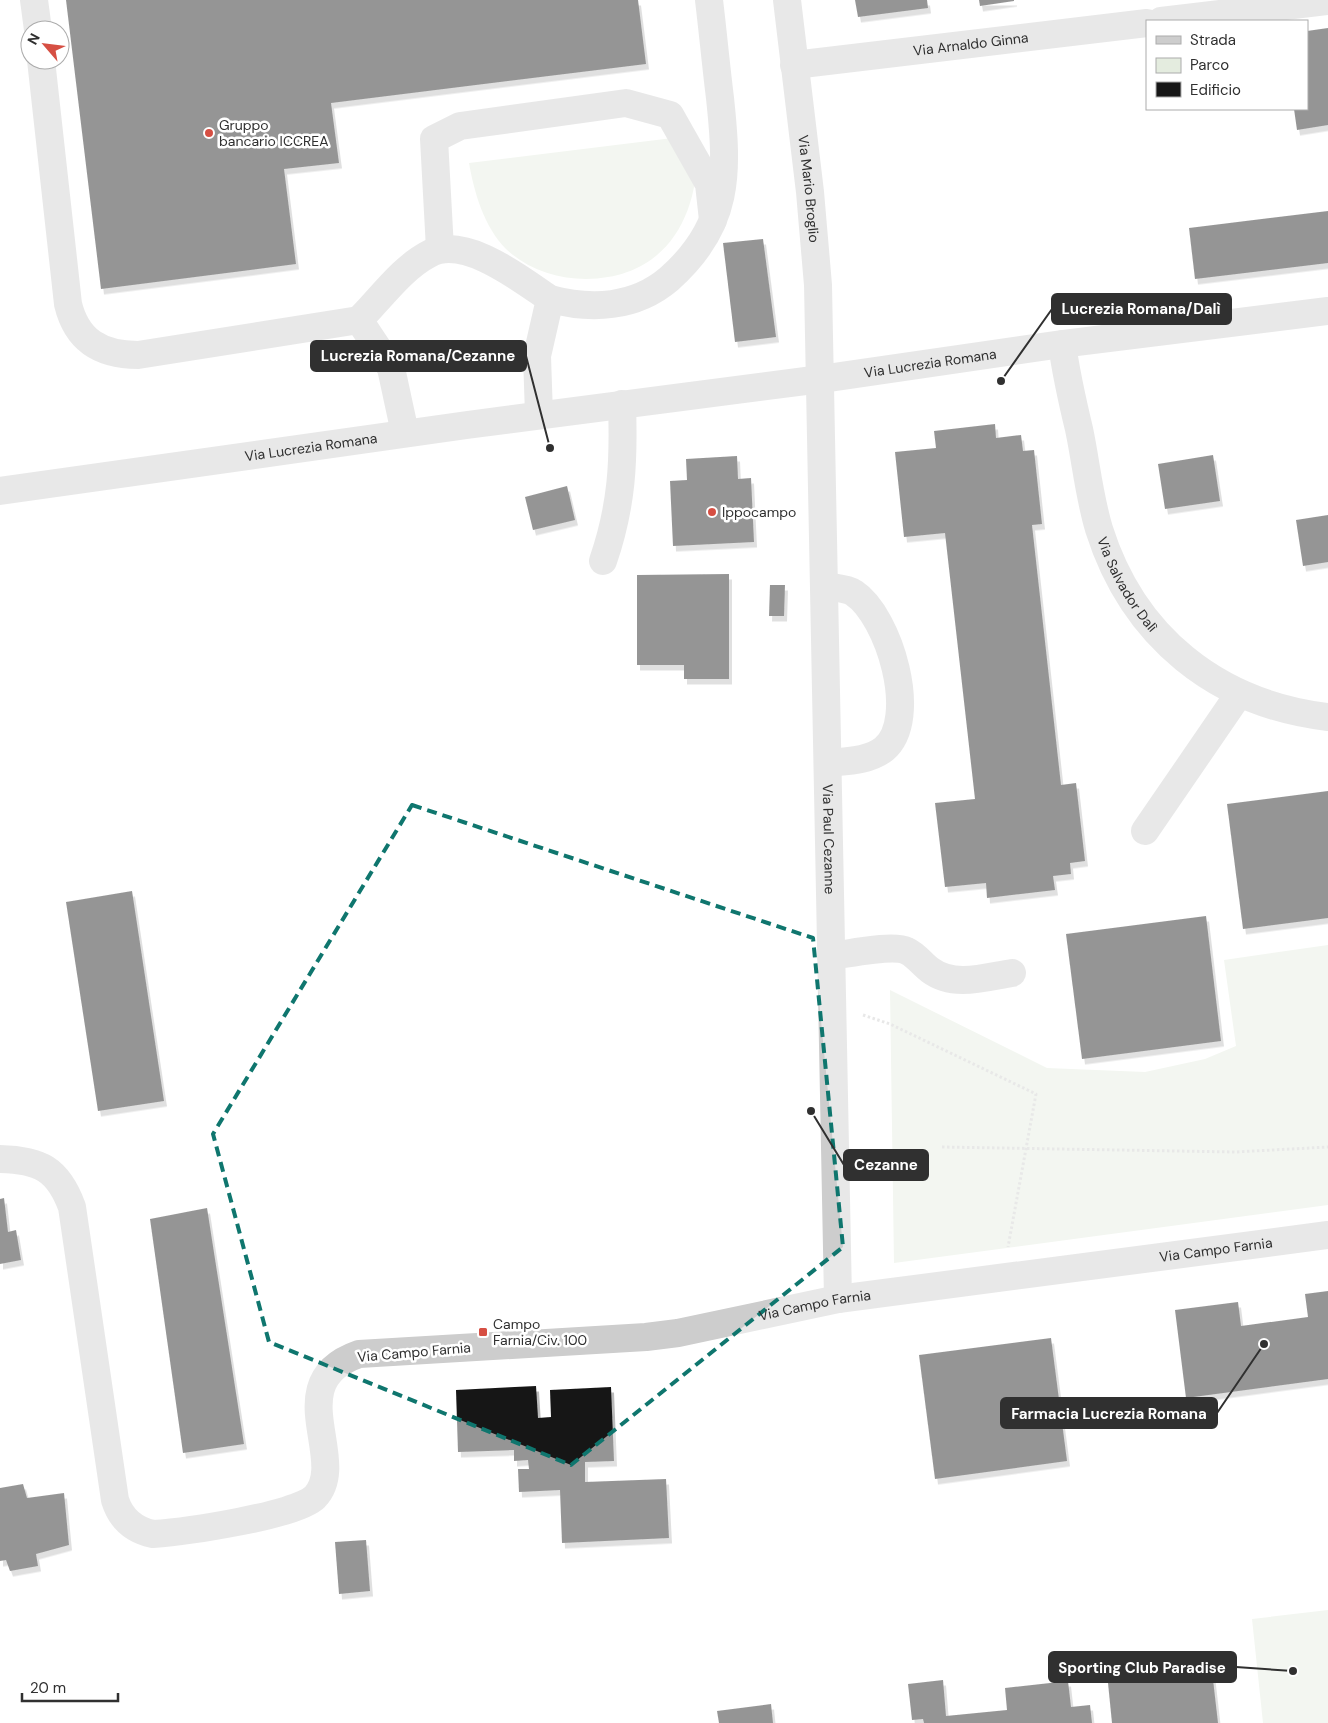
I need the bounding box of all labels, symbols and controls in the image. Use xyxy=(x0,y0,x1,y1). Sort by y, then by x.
north arrow xyxy=(20,20,70,70)
legend xyxy=(1146,20,1308,110)
street label: Via Arnaldo Ginna xyxy=(912,28,1029,60)
text: N xyxy=(23,30,44,48)
text: Strada xyxy=(1190,30,1236,50)
text: Parco xyxy=(1190,55,1229,75)
text: Edificio xyxy=(1190,80,1241,100)
place label: Gruppo bancario ICCREA xyxy=(219,116,328,150)
marker: Gruppo bancario ICCREA xyxy=(203,127,215,139)
street label: Via Mario Broglio xyxy=(794,134,823,243)
callout: Lucrezia Romana/Dalì xyxy=(1052,294,1231,324)
text: Lucrezia Romana/Dalì xyxy=(1061,299,1221,319)
callout: Lucrezia Romana/Cezanne xyxy=(311,341,526,371)
street label: Via Lucrezia Romana xyxy=(863,345,998,382)
text: Lucrezia Romana/Cezanne xyxy=(321,346,515,366)
street label: Via Lucrezia Romana xyxy=(244,429,378,465)
place label: Ippocampo xyxy=(722,503,796,521)
marker: Ippocampo xyxy=(706,506,718,518)
street label: Via Salvador Dalì xyxy=(1093,534,1162,636)
street label: Via Paul Cezanne xyxy=(819,784,839,895)
callout: Cezanne xyxy=(844,1150,928,1180)
text: Cezanne xyxy=(854,1155,918,1175)
street label: Via Campo Farnia xyxy=(1158,1233,1274,1266)
street label: Via Campo Farnia xyxy=(757,1286,872,1325)
place label: Campo Farnia/Civ. 100 xyxy=(493,1315,587,1349)
marker: Campo Farnia/Civ. 100 xyxy=(477,1326,489,1338)
street label: Via Campo Farnia xyxy=(357,1338,471,1366)
callout: Farmacia Lucrezia Romana xyxy=(1001,1398,1217,1428)
text: Farmacia Lucrezia Romana xyxy=(1011,1404,1207,1424)
callout: Sporting Club Paradise xyxy=(1049,1652,1236,1682)
text: Sporting Club Paradise xyxy=(1058,1658,1226,1678)
scale bar xyxy=(22,1670,119,1702)
text: 20 m xyxy=(30,1678,66,1698)

